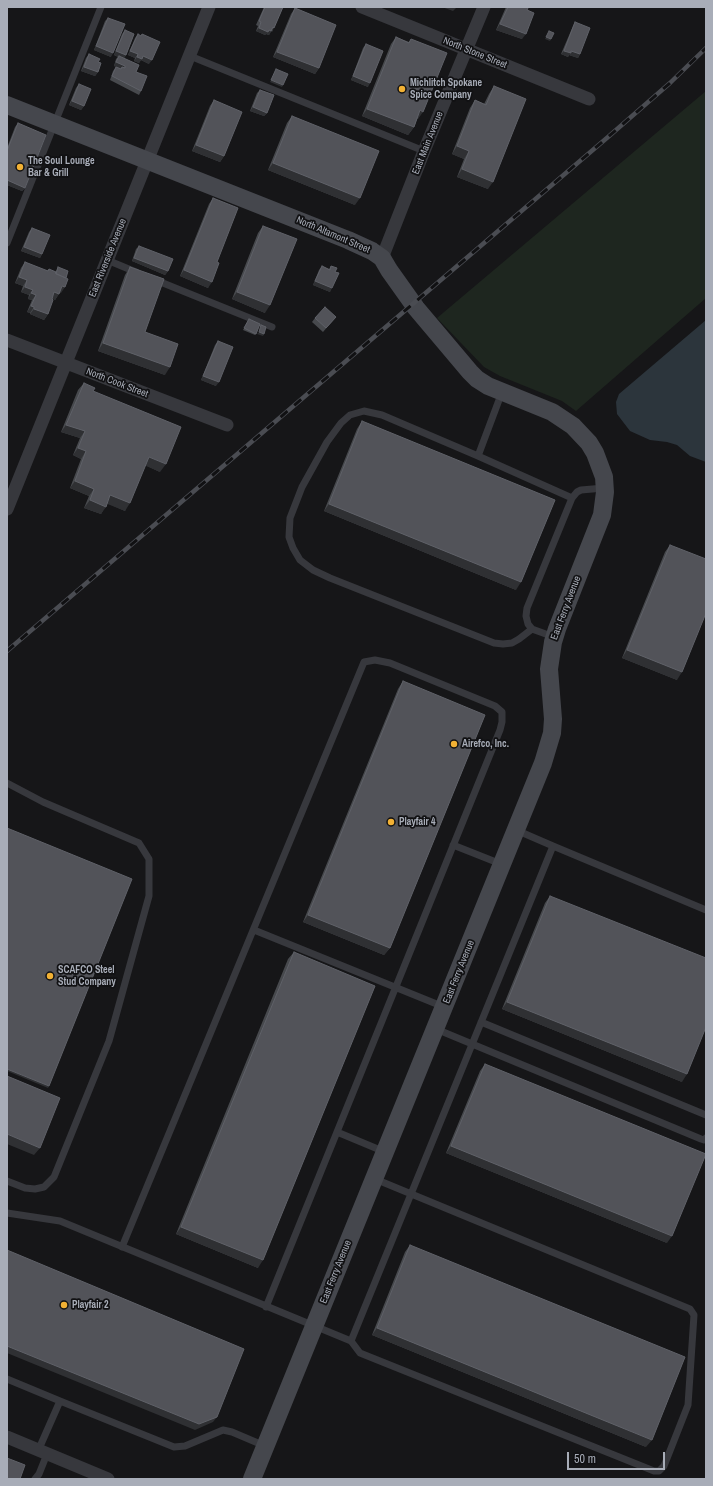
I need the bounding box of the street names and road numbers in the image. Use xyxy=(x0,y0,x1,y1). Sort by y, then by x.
street label: North Stone Street xyxy=(441,35,509,71)
street label: East Main Avenue xyxy=(410,110,446,176)
street label: North Altamont Street xyxy=(294,214,372,256)
street label: East Riverside Avenue xyxy=(87,217,129,299)
street label: North Cook Street xyxy=(84,366,150,400)
street label: East Ferry Avenue xyxy=(548,574,584,642)
street label: East Ferry Avenue xyxy=(441,939,477,1005)
street label: East Ferry Avenue xyxy=(318,1239,354,1305)

